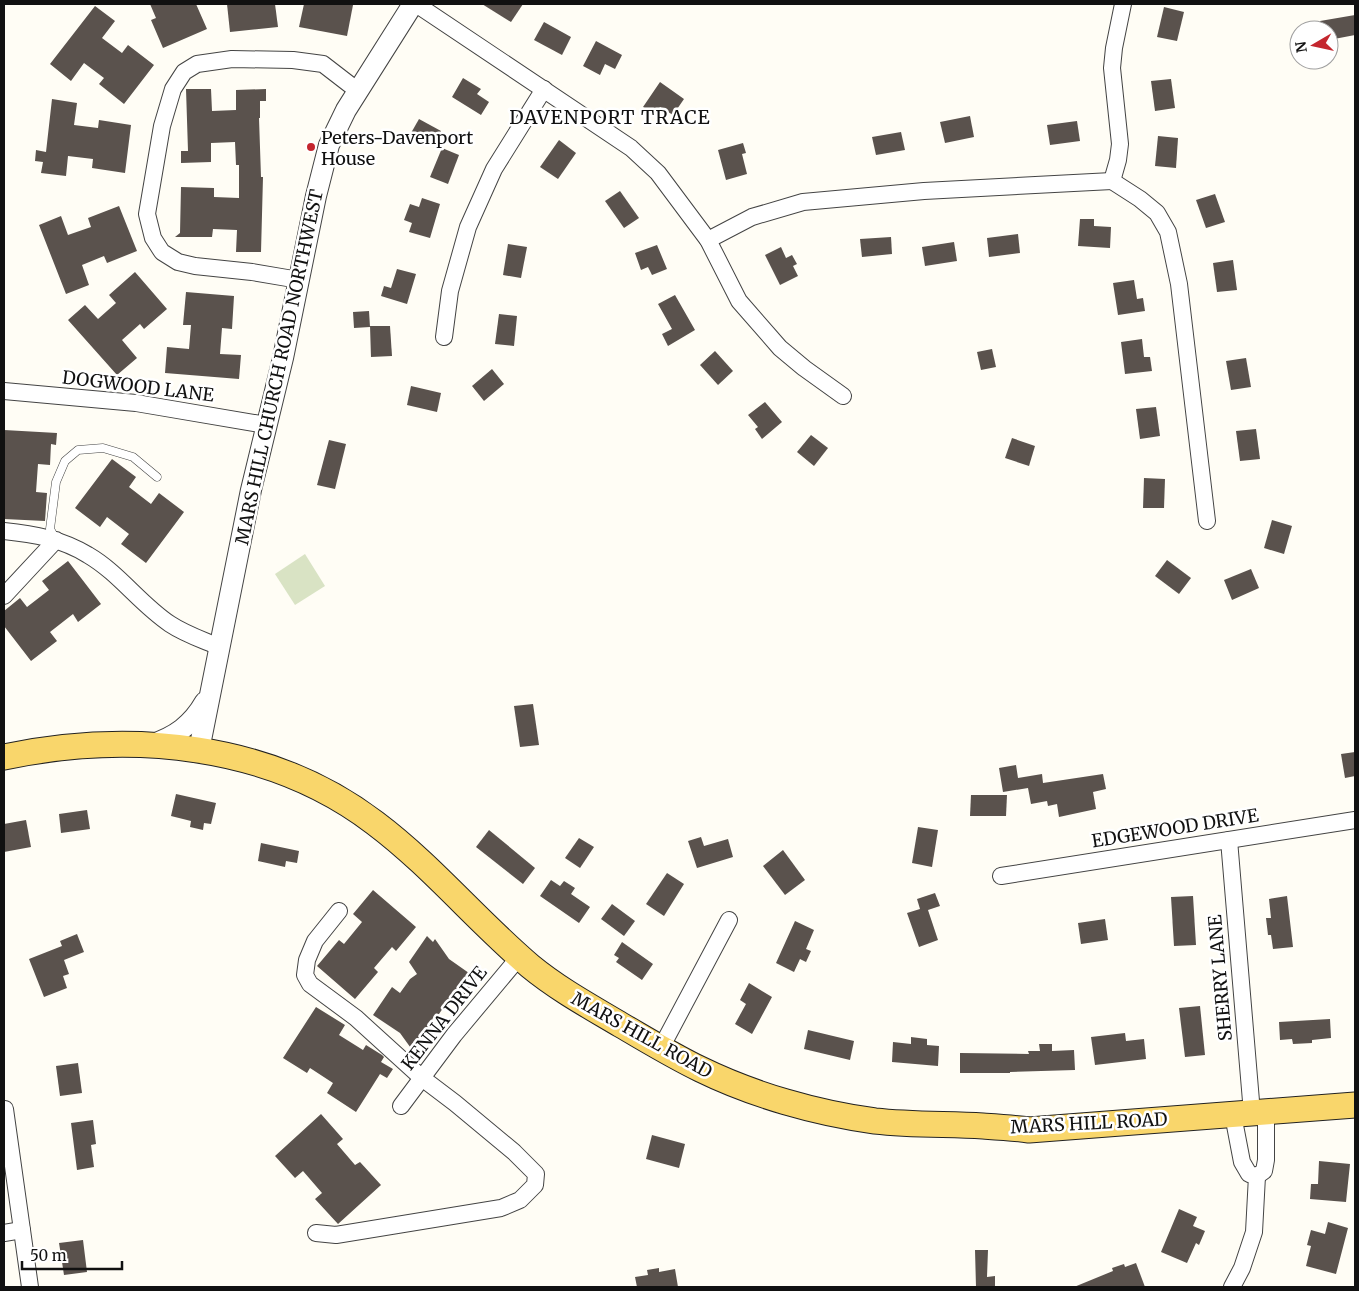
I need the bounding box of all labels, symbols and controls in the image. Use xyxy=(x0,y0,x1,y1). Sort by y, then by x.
north arrow xyxy=(1289,20,1339,70)
text: N xyxy=(1291,40,1311,54)
district label: DAVENPORT TRACE xyxy=(509,105,711,129)
place label: Peters-Davenport House xyxy=(321,126,473,170)
marker: Peters-Davenport House xyxy=(305,141,317,153)
street label: MARS HILL CHURCH ROAD NORTHWEST xyxy=(230,187,328,547)
street label: DOGWOOD LANE xyxy=(61,365,216,407)
street label: EDGEWOOD DRIVE xyxy=(1090,803,1261,853)
street label: SHERRY LANE xyxy=(1203,913,1237,1042)
street label: KENNA DRIVE xyxy=(396,961,492,1075)
street label: MARS HILL ROAD xyxy=(568,987,716,1083)
street label: MARS HILL ROAD xyxy=(1010,1107,1168,1139)
scale bar xyxy=(22,1238,122,1270)
text: 50 m xyxy=(30,1246,67,1265)

